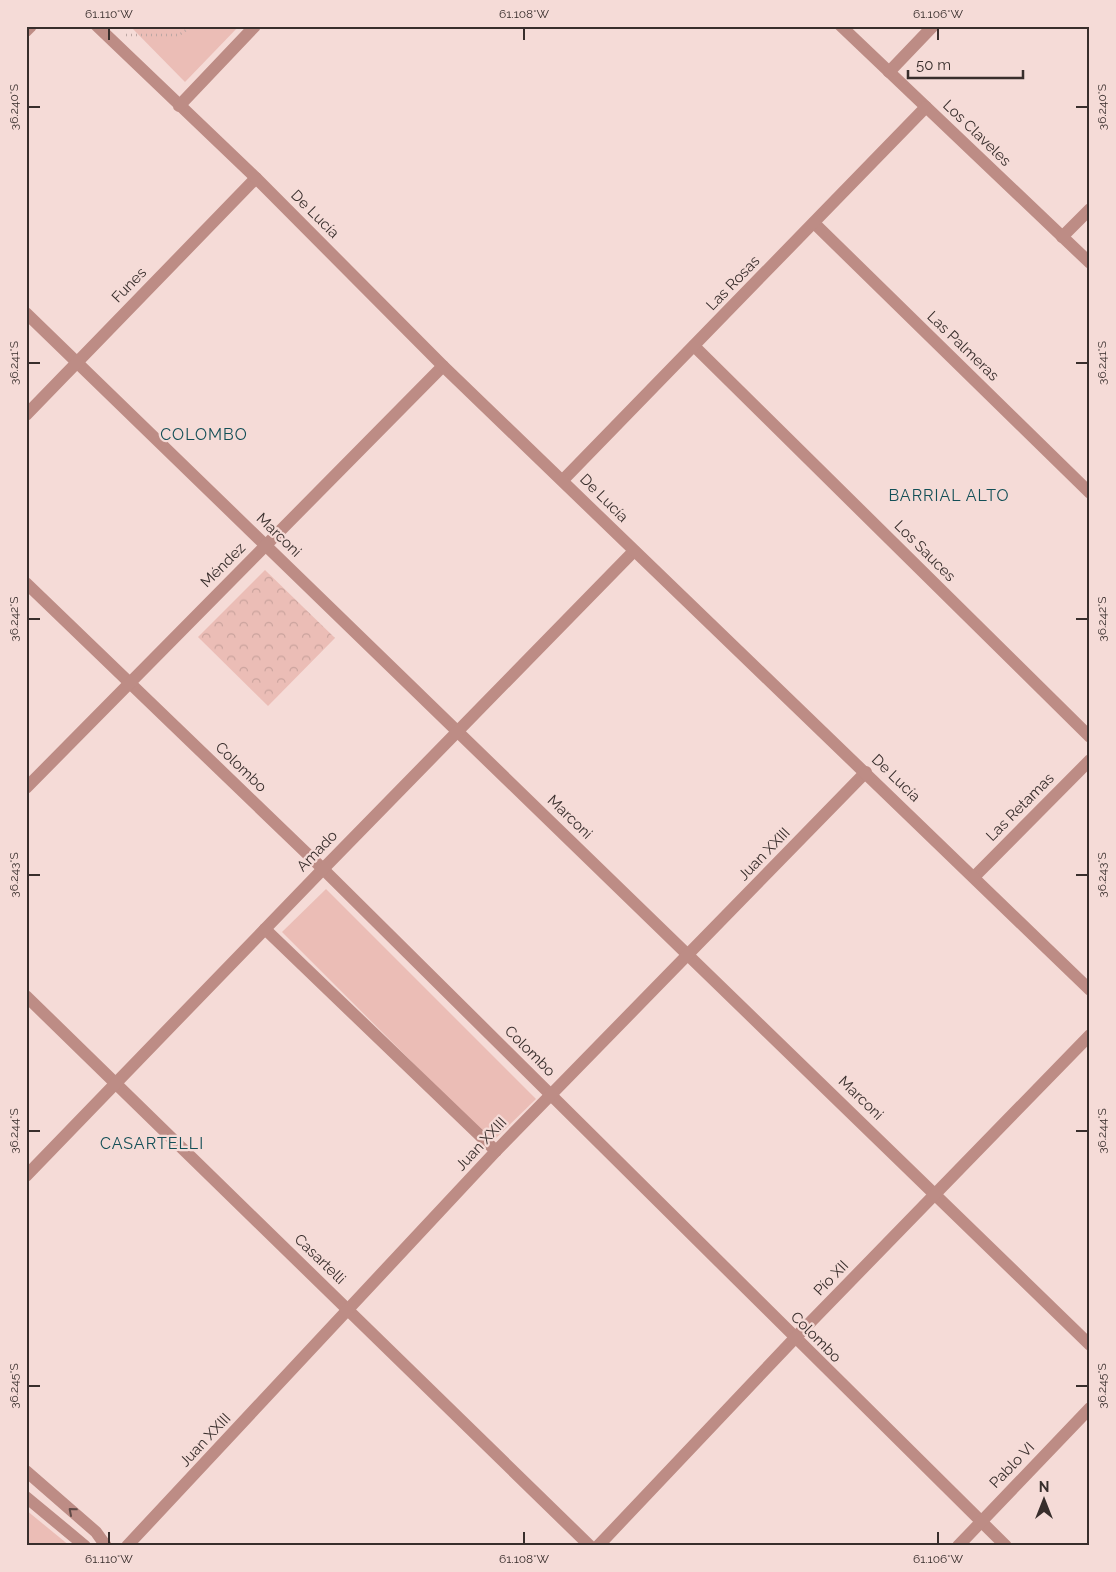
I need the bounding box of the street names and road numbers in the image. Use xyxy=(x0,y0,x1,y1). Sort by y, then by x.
street label: Los Claveles xyxy=(939,96,1015,170)
street label: De Lucía xyxy=(287,186,343,242)
street label: Las Rosas xyxy=(703,252,763,314)
street label: Funes xyxy=(108,264,150,306)
street label: Las Palmeras xyxy=(923,307,1003,385)
street label: De Lucía xyxy=(576,470,632,526)
street label: Marconi xyxy=(253,509,305,561)
street label: Los Sauces xyxy=(891,517,959,585)
street label: Méndez xyxy=(197,539,249,591)
street label: Colombo xyxy=(212,738,270,796)
street label: De Lucía xyxy=(868,750,924,806)
street label: Las Retamas xyxy=(982,769,1058,845)
street label: Marconi xyxy=(544,791,596,843)
street label: Juan XXIII xyxy=(734,824,794,884)
street label: Amado xyxy=(293,827,341,875)
street label: Colombo xyxy=(501,1022,559,1080)
street label: Marconi xyxy=(835,1072,887,1124)
street label: Juan XXIII xyxy=(452,1113,510,1175)
street label: Casartelli xyxy=(291,1230,349,1288)
street label: Pío XII xyxy=(810,1257,852,1299)
street label: Colombo xyxy=(787,1308,845,1366)
street label: Juan XXIII xyxy=(176,1409,234,1471)
street label: Pablo VI xyxy=(986,1438,1038,1492)

